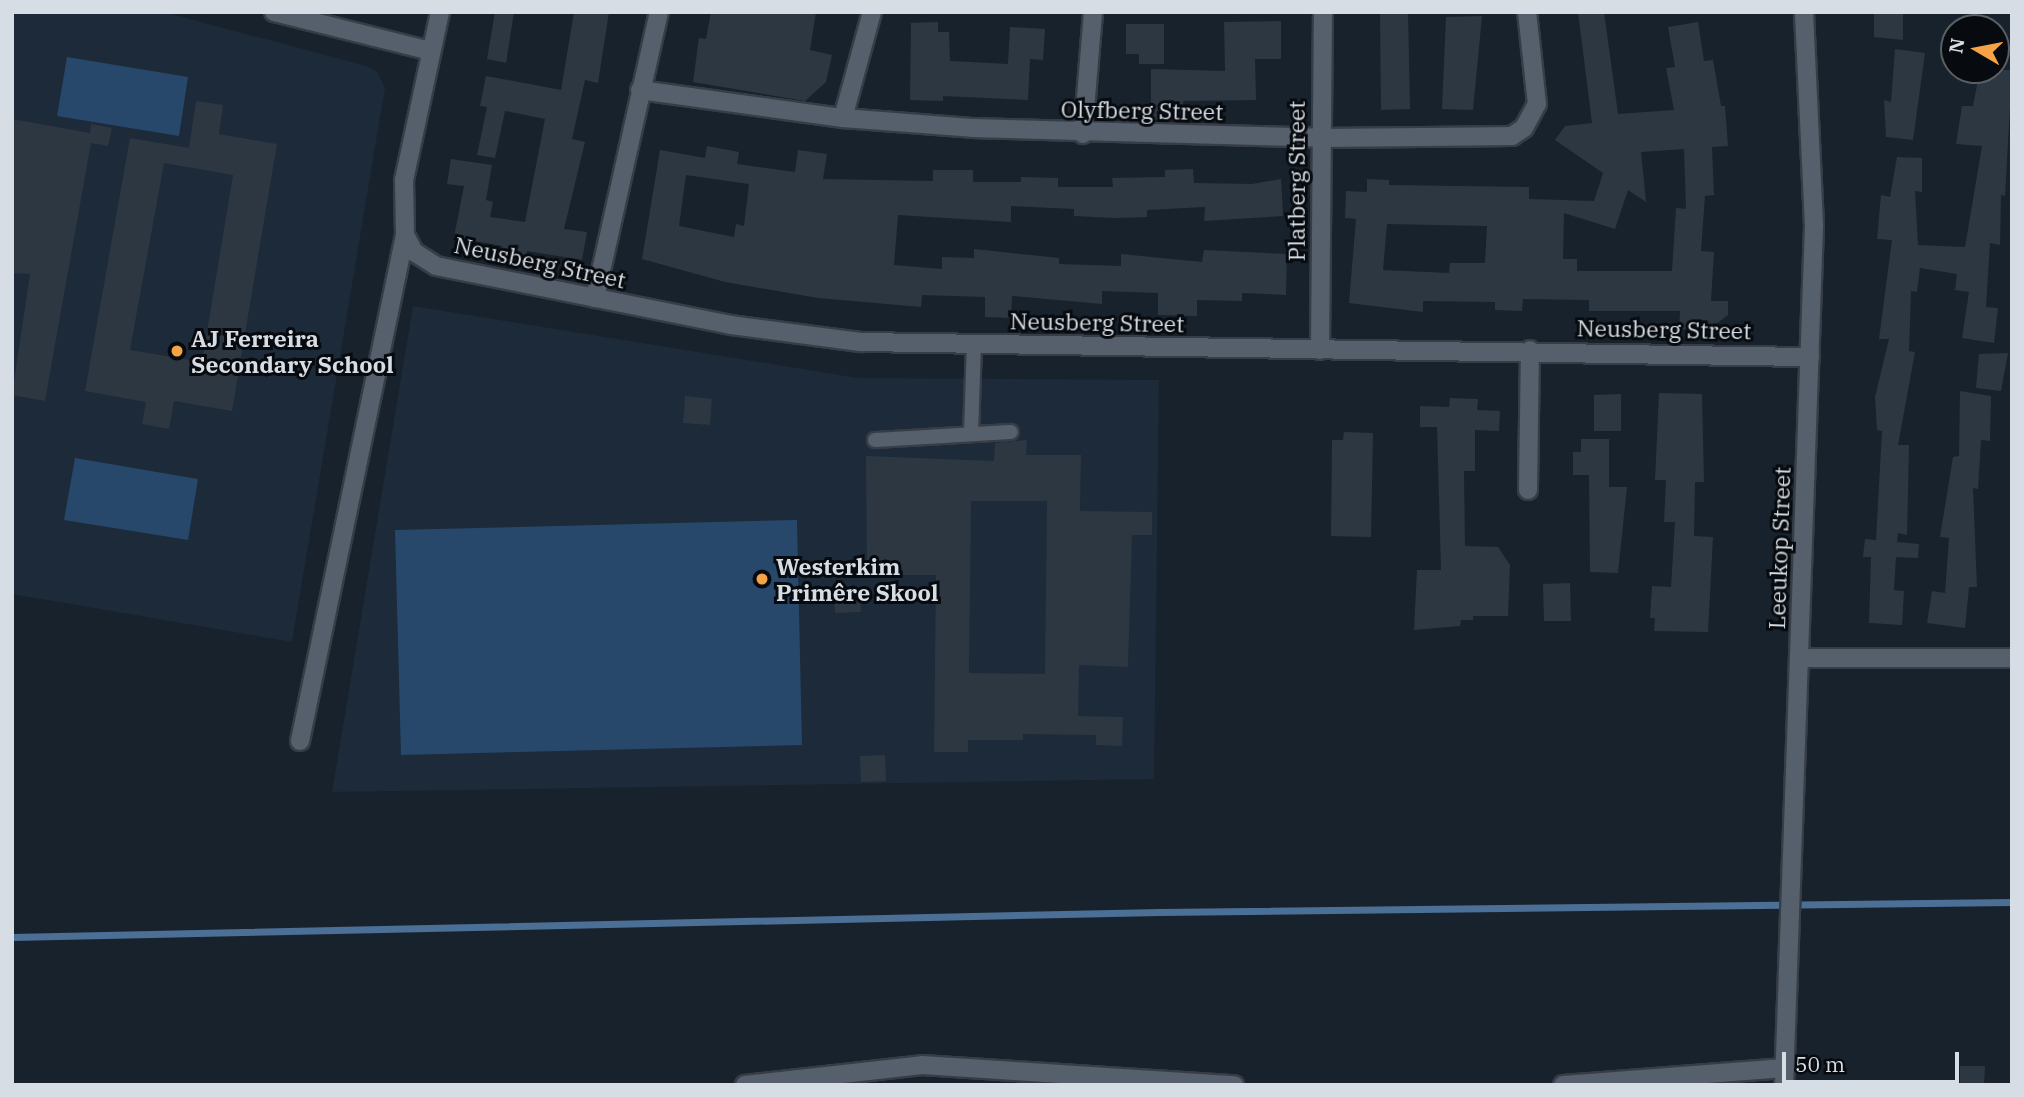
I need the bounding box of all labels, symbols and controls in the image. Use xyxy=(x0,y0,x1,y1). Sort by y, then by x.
north arrow xyxy=(1940,14,2010,84)
text: N xyxy=(1943,36,1969,55)
street label: Olyfberg Street xyxy=(1061,95,1223,125)
street label: Platberg Street xyxy=(1282,101,1310,261)
street label: Neusberg Street xyxy=(452,230,628,294)
street label: Neusberg Street xyxy=(1010,307,1184,337)
street label: Neusberg Street xyxy=(1577,314,1751,344)
place label: AJ Ferreira Secondary School xyxy=(191,324,394,378)
marker: AJ Ferreira Secondary School xyxy=(169,343,185,359)
street label: Leeukop Street xyxy=(1762,466,1796,630)
place label: Westerkim Primêre Skool xyxy=(776,552,938,606)
marker: Westerkim Primêre Skool xyxy=(754,571,770,587)
scale bar xyxy=(1786,1038,1963,1082)
text: 50 m xyxy=(1795,1050,1845,1078)

